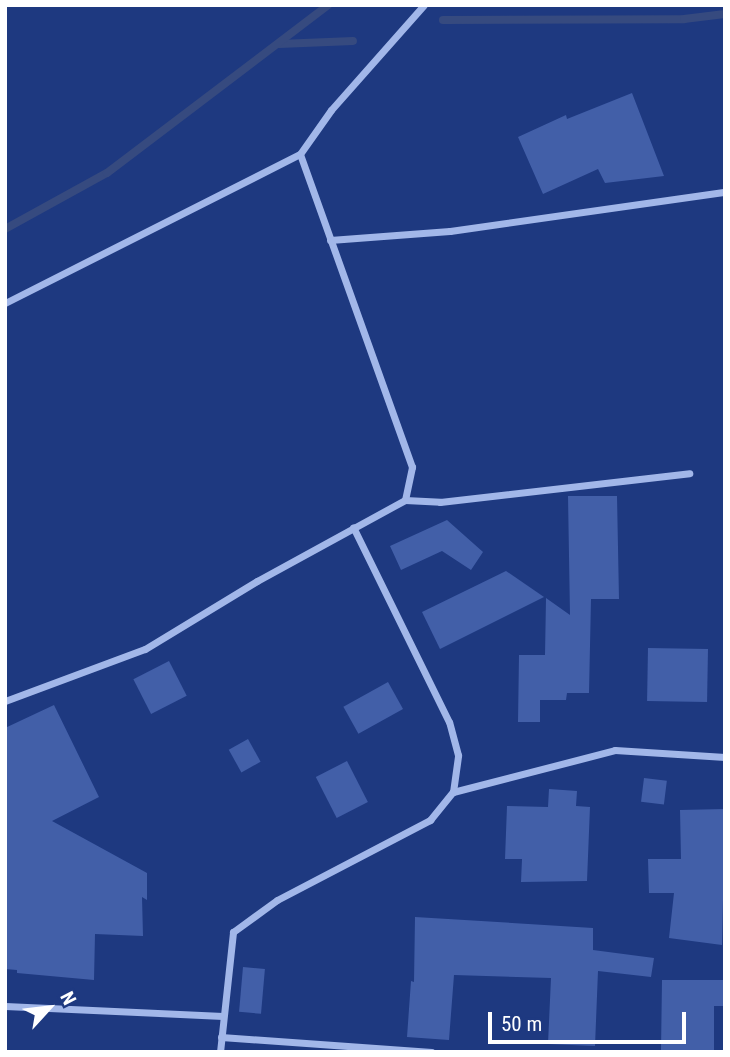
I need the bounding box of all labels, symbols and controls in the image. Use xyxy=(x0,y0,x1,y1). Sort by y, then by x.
north arrow xyxy=(14,973,84,1043)
text: N xyxy=(55,988,81,1009)
scale bar xyxy=(492,998,690,1042)
text: 50 m xyxy=(501,1012,542,1036)

